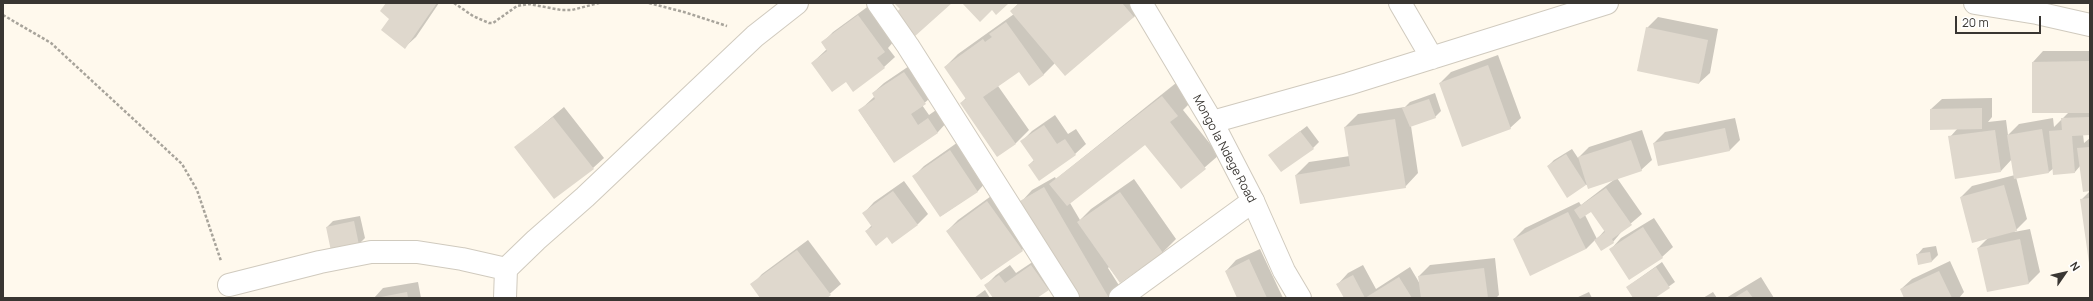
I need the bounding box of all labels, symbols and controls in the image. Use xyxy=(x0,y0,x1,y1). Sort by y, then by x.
scale bar xyxy=(1957,8,2043,34)
text: 20 m xyxy=(1962,14,1989,31)
street label: Mongo la Ndege Road xyxy=(1189,93,1259,205)
north arrow xyxy=(2045,253,2085,293)
text: N xyxy=(2067,259,2084,273)

